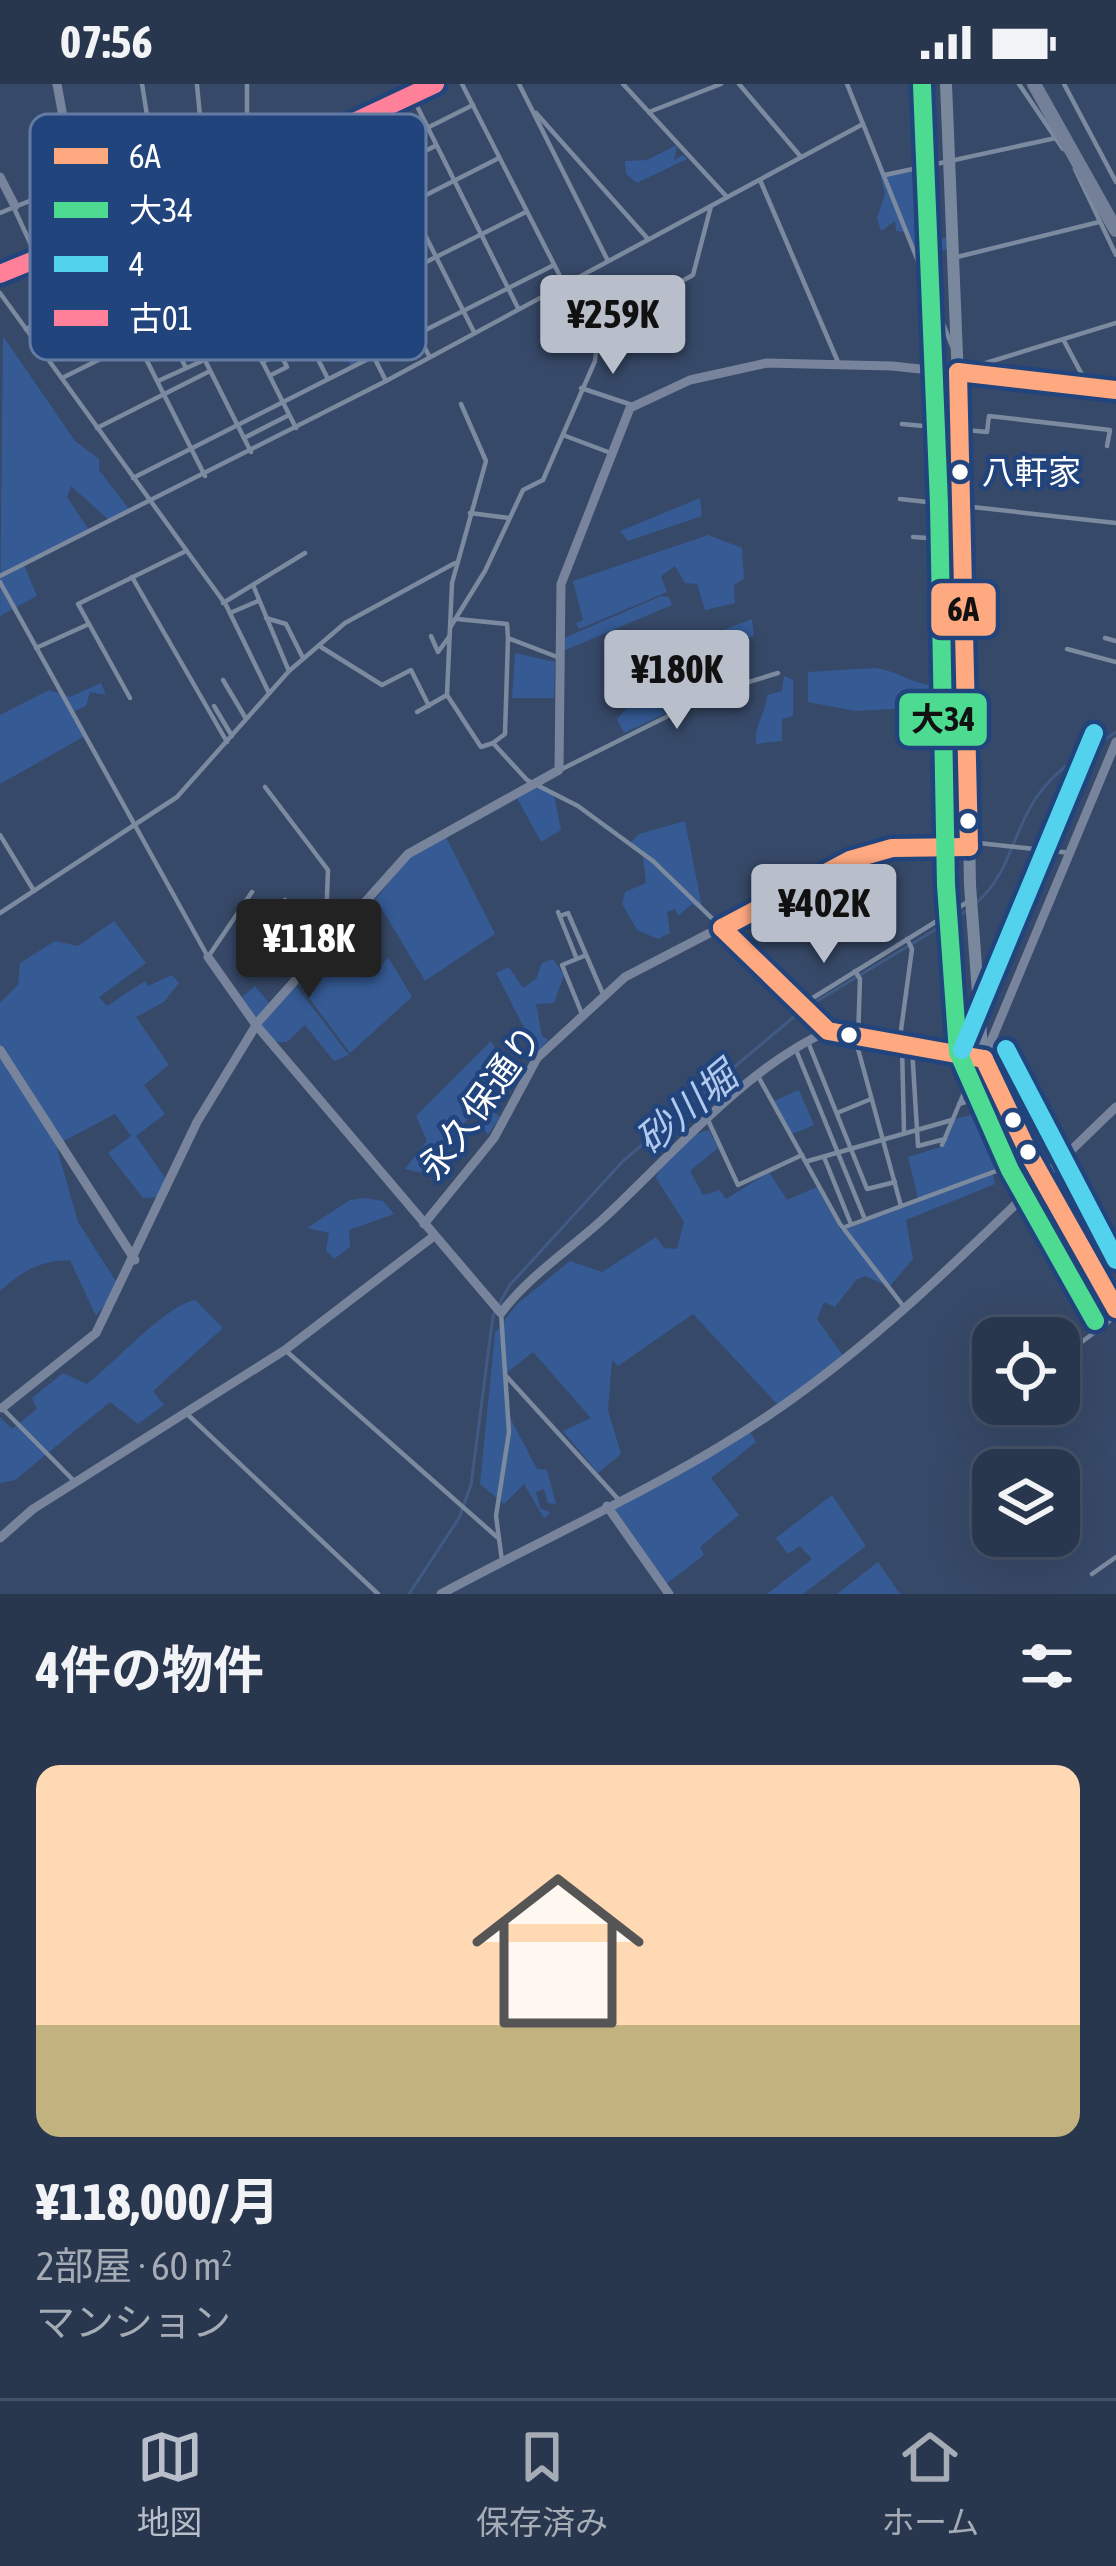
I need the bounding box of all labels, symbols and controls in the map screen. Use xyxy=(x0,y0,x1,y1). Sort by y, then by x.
text: 07:56 xyxy=(60,16,153,68)
legend xyxy=(30,114,426,360)
text: 6A xyxy=(129,137,162,175)
text: 大34 xyxy=(129,191,193,229)
text: 4 xyxy=(129,245,145,283)
pin: ¥259K xyxy=(529,275,697,377)
text: ¥259K xyxy=(567,292,659,336)
text: 古01 xyxy=(129,299,193,337)
place label: 八軒家 xyxy=(982,453,1081,491)
marker: 八軒家 xyxy=(949,461,971,483)
line badge: 6A xyxy=(929,581,998,638)
text: 6A xyxy=(947,590,980,628)
pin: ¥180K xyxy=(593,630,761,732)
text: ¥180K xyxy=(631,647,723,691)
line badge: 大34 xyxy=(897,691,989,748)
text: 大34 xyxy=(911,700,975,738)
unlabelled marker xyxy=(957,810,979,832)
pin: ¥402K xyxy=(740,864,908,966)
text: ¥402K xyxy=(778,881,870,925)
pin: ¥118K xyxy=(225,899,393,1001)
text: ¥118K xyxy=(263,916,355,960)
street label: 永久保通り xyxy=(410,1017,550,1187)
unlabelled marker xyxy=(838,1024,860,1046)
water label: 砂川堀 xyxy=(627,1050,749,1162)
unlabelled marker xyxy=(1002,1109,1024,1131)
unlabelled marker xyxy=(1017,1141,1039,1163)
map controls xyxy=(972,1317,1080,1557)
button: locate xyxy=(972,1317,1080,1425)
button: layers xyxy=(972,1449,1080,1557)
icon: filters xyxy=(1014,1633,1080,1699)
text: 4件の物件 xyxy=(36,1640,264,1699)
icon: home xyxy=(450,1843,666,2059)
text: ¥118,000/月 xyxy=(36,2172,280,2231)
text: 2部屋 · 60 m² xyxy=(36,2244,232,2288)
text: マンション xyxy=(36,2300,231,2344)
tab: 地図 xyxy=(137,2424,203,2544)
tab: 保存済み xyxy=(476,2424,608,2544)
tab: ホーム xyxy=(881,2424,979,2544)

